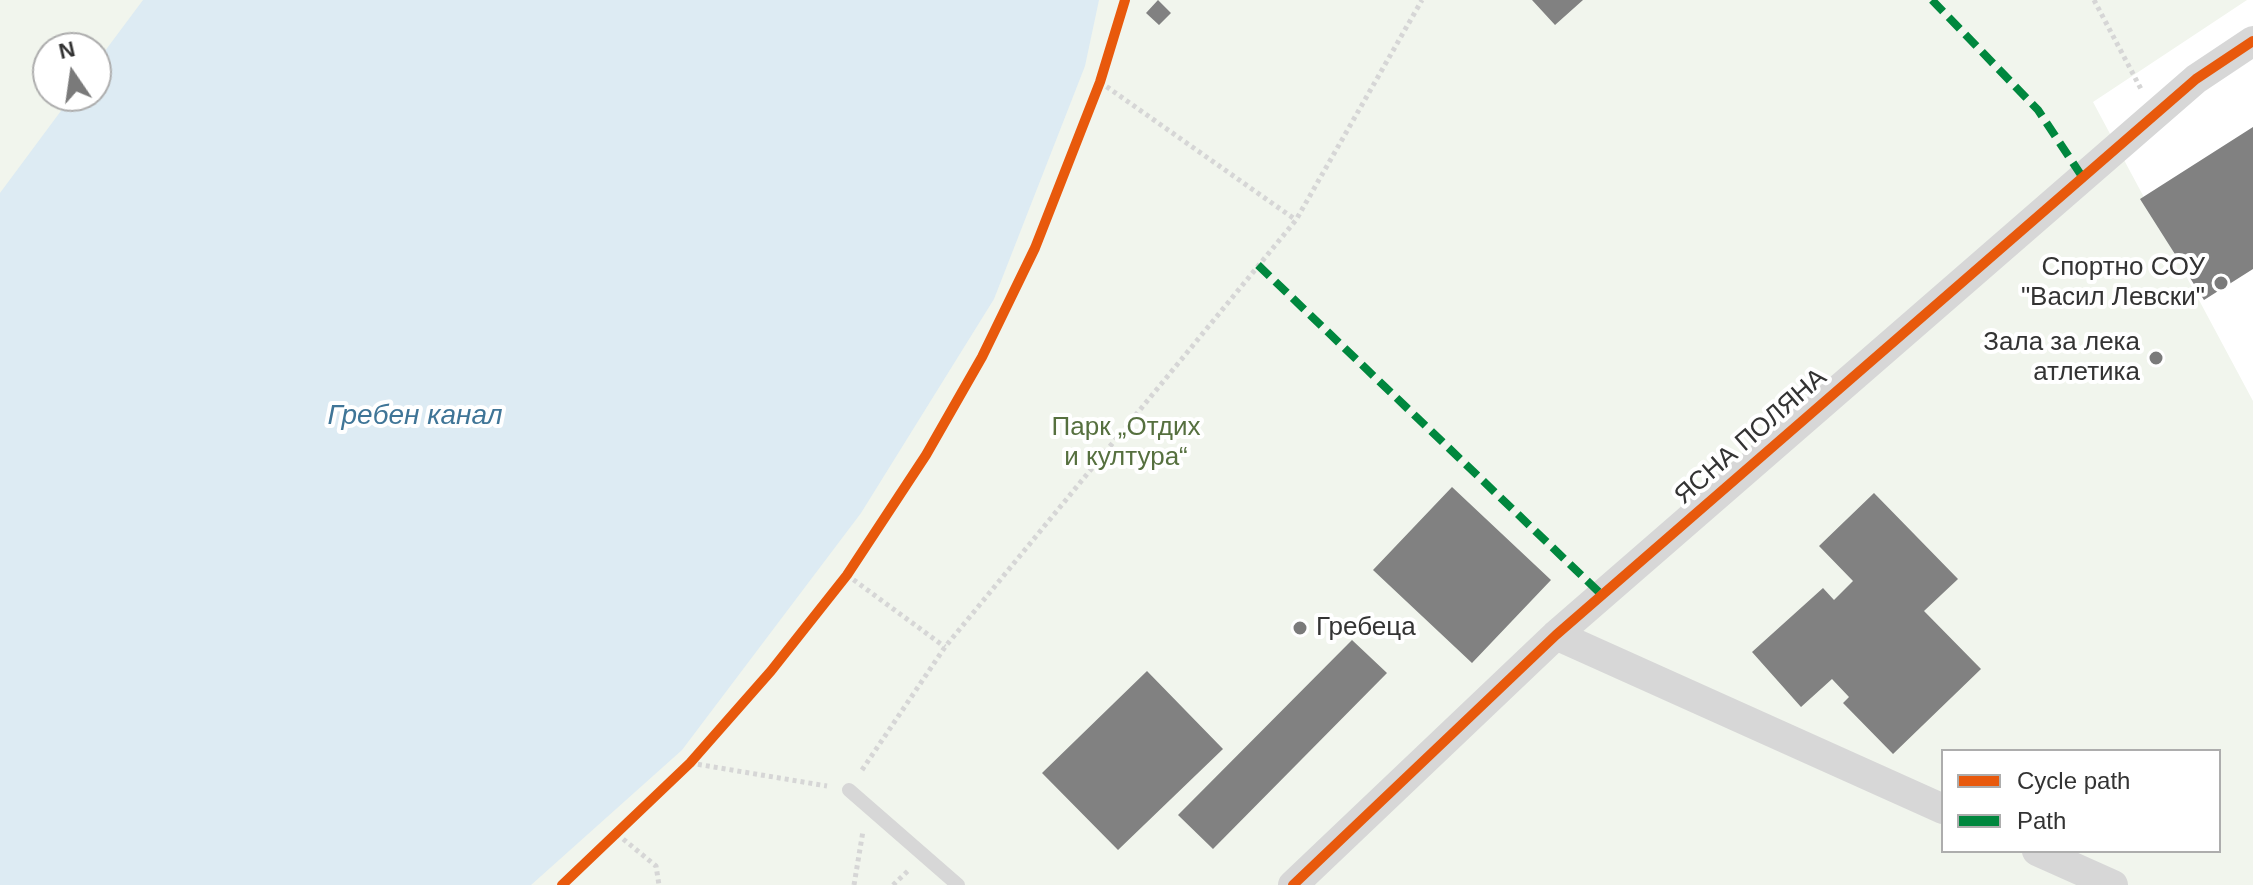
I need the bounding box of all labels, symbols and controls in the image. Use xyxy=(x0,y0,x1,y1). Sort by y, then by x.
north arrow xyxy=(32,32,112,112)
text: N xyxy=(56,36,77,64)
place label: Спортно СОУ "Васил Левски" xyxy=(2021,252,2205,314)
marker: Спортно СОУ "Васил Левски" xyxy=(2212,274,2230,292)
place label: Зала за лека атлетика xyxy=(1983,327,2140,388)
marker: Зала за лека атлетика xyxy=(2147,349,2165,367)
street label: ЯСНА ПОЛЯНА xyxy=(1669,362,1833,512)
water label: Гребен канал xyxy=(328,399,502,433)
park label: Парк „Отдих и култура“ xyxy=(1052,412,1200,474)
place label: Гребеца xyxy=(1316,612,1416,644)
marker: Гребеца xyxy=(1291,619,1309,637)
legend xyxy=(1941,749,2221,853)
text: Cycle path xyxy=(2017,767,2130,794)
text: Path xyxy=(2017,807,2066,834)

